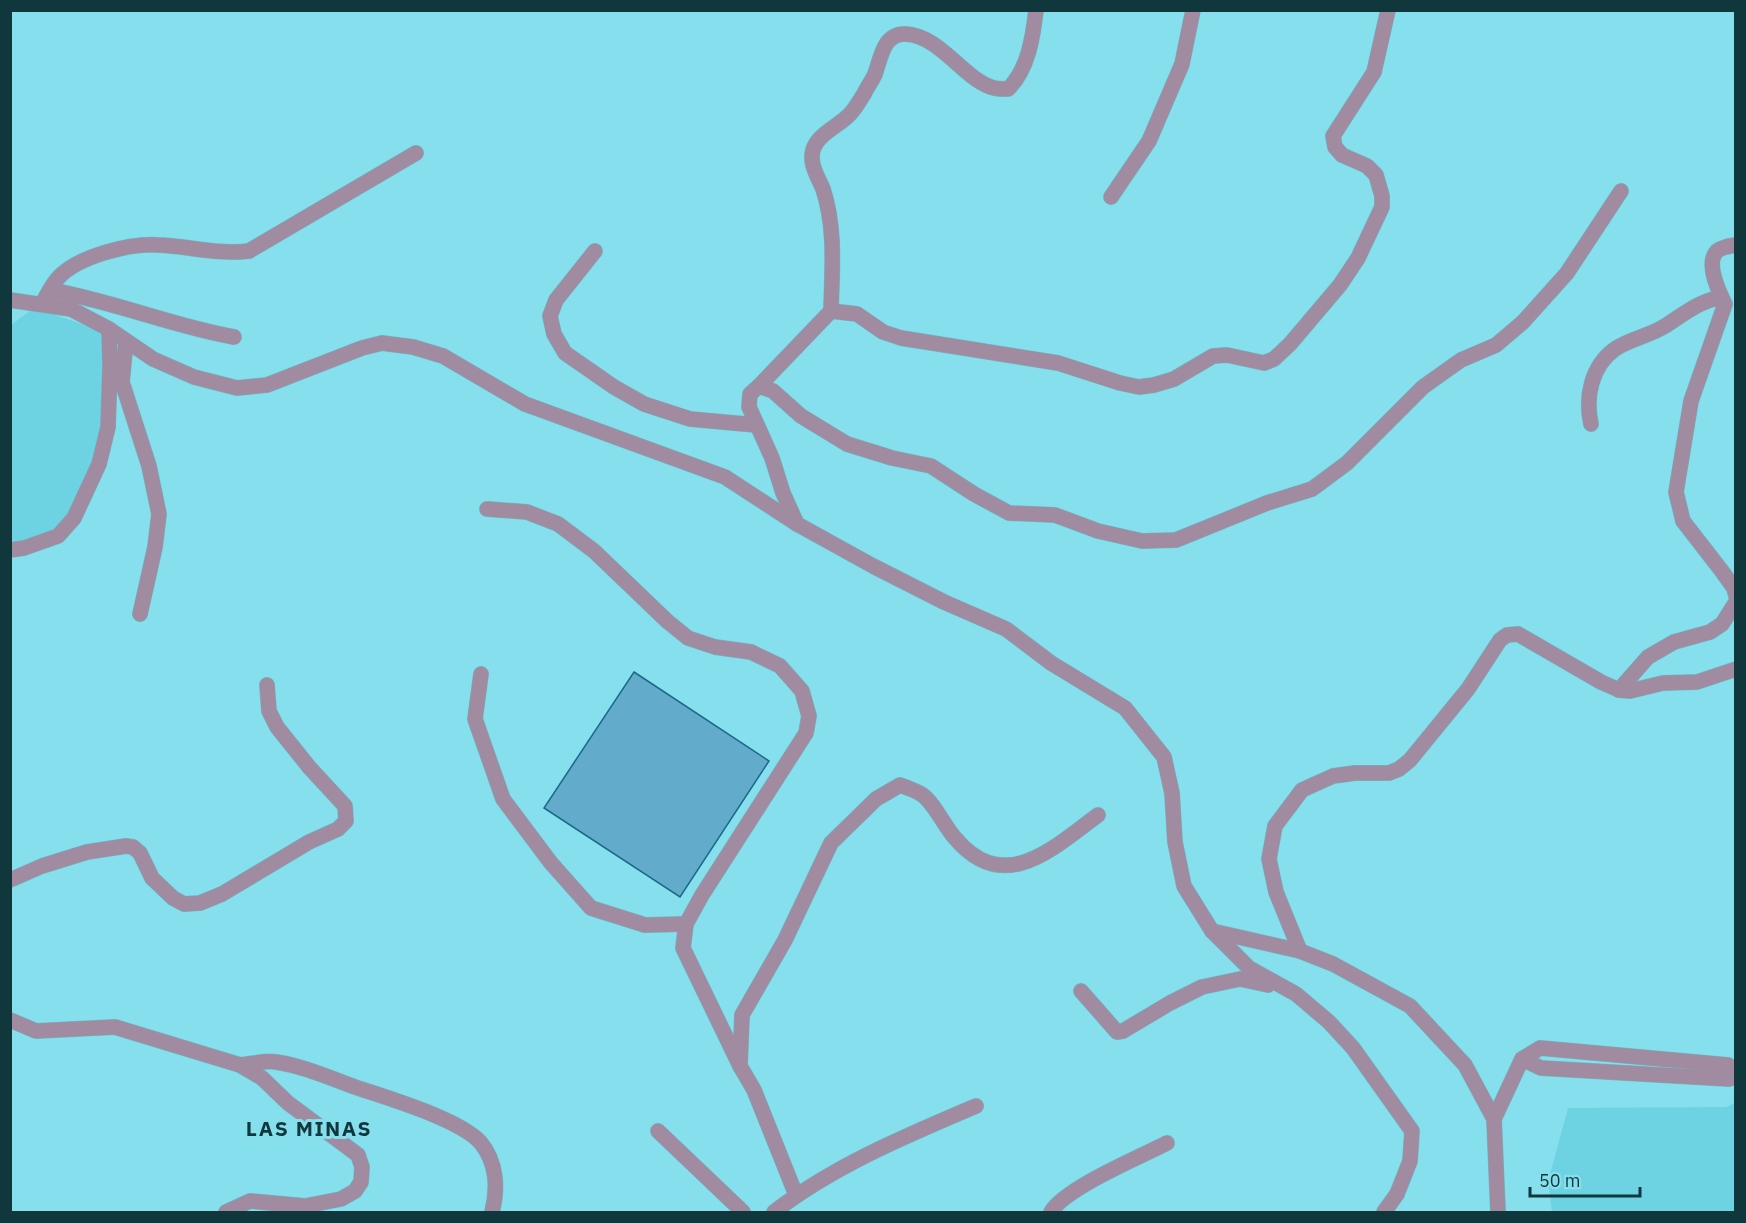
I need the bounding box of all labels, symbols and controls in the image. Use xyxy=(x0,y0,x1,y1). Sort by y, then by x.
district label: LAS MINAS xyxy=(246,1114,372,1142)
scale bar xyxy=(1530,1160,1640,1198)
text: 50 m xyxy=(1539,1169,1581,1192)

